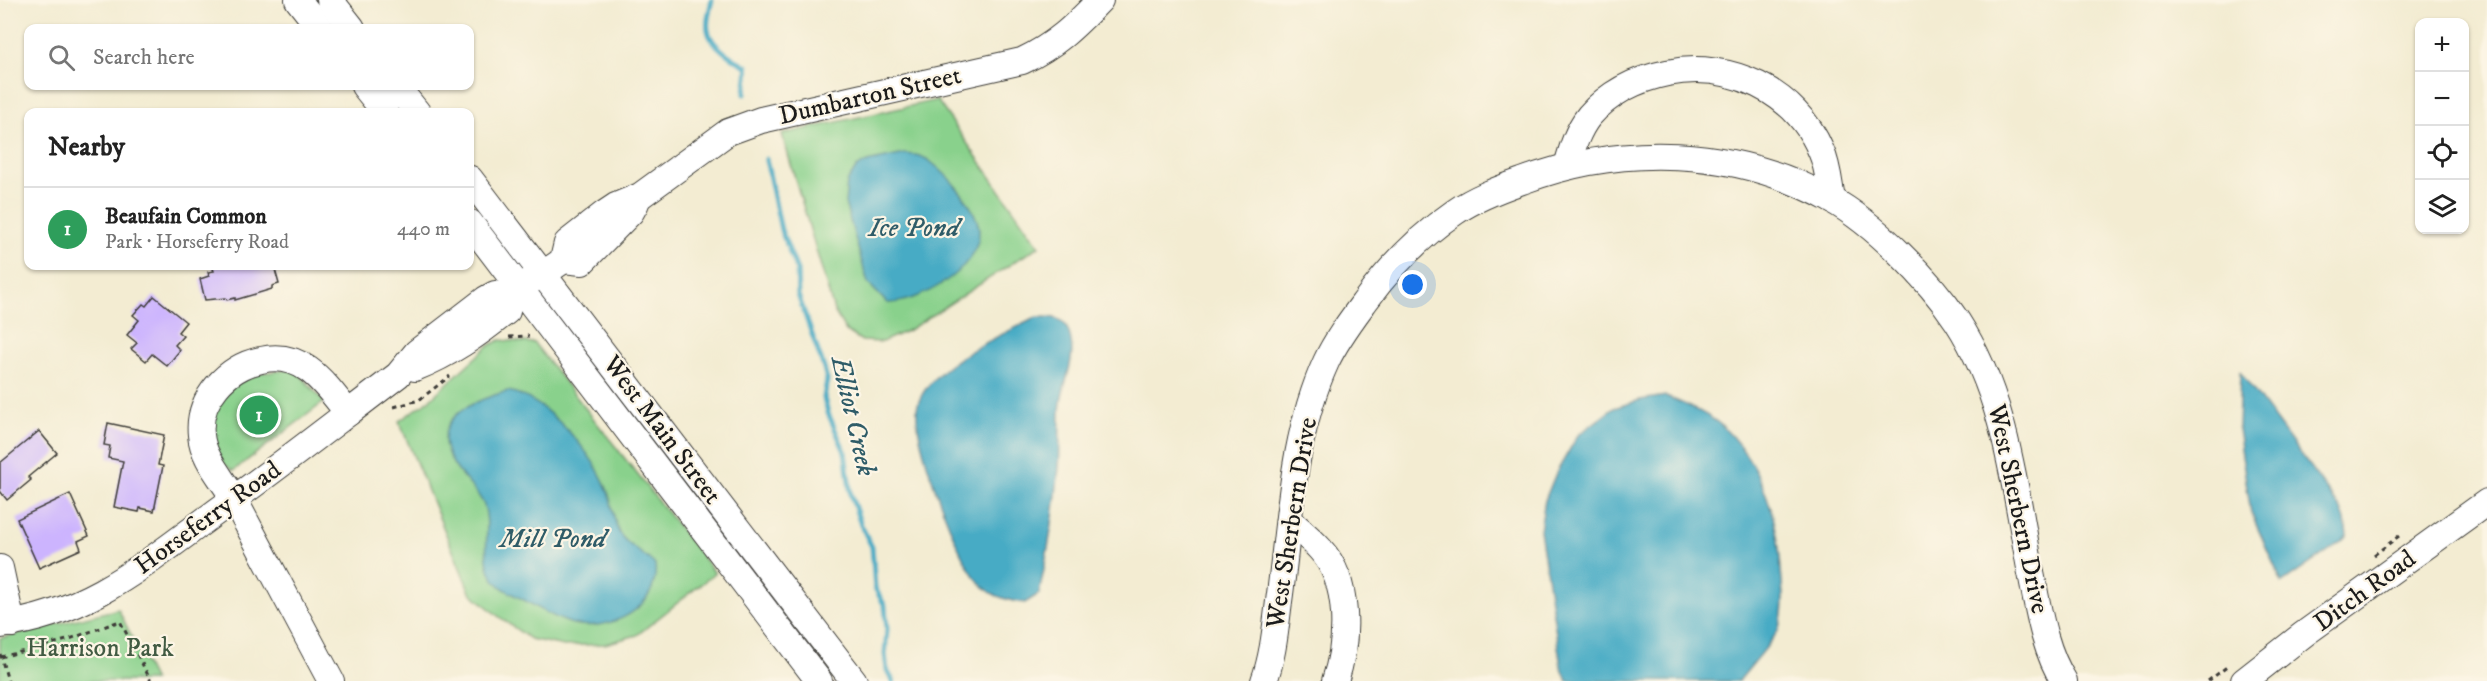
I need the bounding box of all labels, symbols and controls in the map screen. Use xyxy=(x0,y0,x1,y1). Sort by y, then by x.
map controls xyxy=(2415,18,2469,234)
button: + xyxy=(2415,18,2469,72)
search box xyxy=(24,24,474,90)
icon: search xyxy=(45,41,78,74)
text: Search here xyxy=(93,44,195,71)
street label: Dumbarton Street xyxy=(776,59,964,133)
button: − xyxy=(2415,72,2469,126)
button: locate xyxy=(2415,126,2469,180)
text: Nearby xyxy=(48,131,125,164)
button: layers xyxy=(2415,180,2469,234)
text: Beaufain Common xyxy=(105,203,267,230)
water label: Ice Pond xyxy=(867,211,964,245)
text: 1 xyxy=(64,217,71,242)
text: 440 m xyxy=(397,217,450,242)
text: Park · Horseferry Road xyxy=(105,230,289,255)
your location xyxy=(1398,270,1427,299)
street label: West Main Street xyxy=(595,348,729,511)
water label: Elliot Creek xyxy=(822,351,883,480)
pin: 1 xyxy=(240,392,278,438)
street label: West Sherbern Drive xyxy=(1979,400,2056,617)
street label: West Sherbern Drive xyxy=(1259,415,1325,632)
street label: Horseferry Road xyxy=(128,454,288,582)
water label: Mill Pond xyxy=(498,522,610,556)
street label: Ditch Road xyxy=(2307,543,2423,639)
park label: Harrison Park xyxy=(26,632,174,665)

